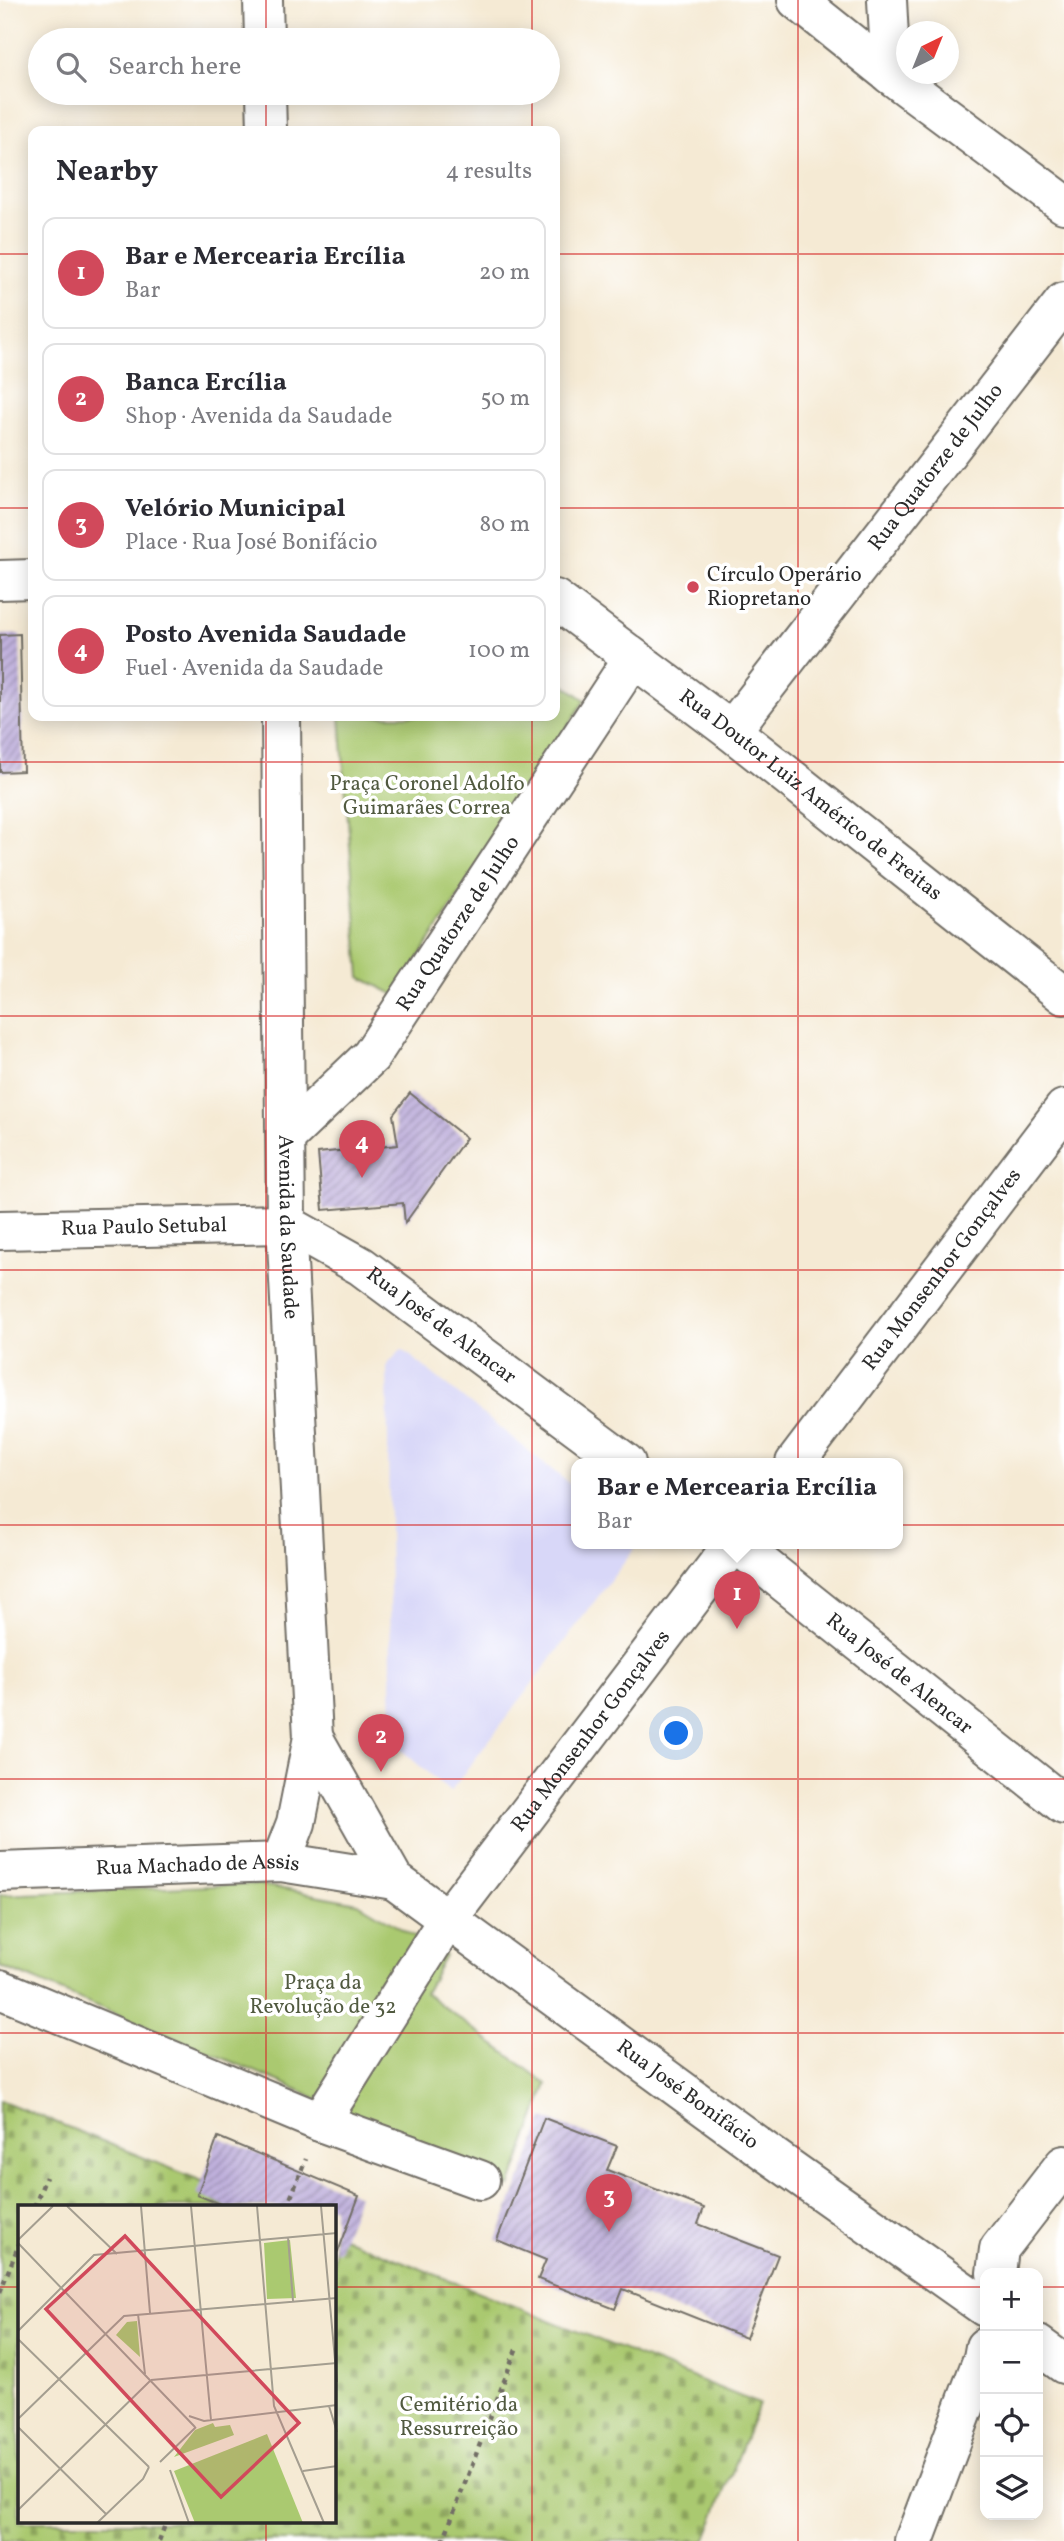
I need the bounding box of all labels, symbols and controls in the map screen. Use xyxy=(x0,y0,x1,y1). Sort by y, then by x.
north arrow xyxy=(896,21,959,84)
search box xyxy=(28,28,560,105)
icon: search xyxy=(52,48,90,86)
text: Search here xyxy=(108,49,241,85)
text: Nearby xyxy=(56,151,158,193)
text: 4 results xyxy=(446,156,532,188)
text: Bar e Mercearia Ercília xyxy=(125,239,406,275)
text: 1 xyxy=(76,257,86,289)
text: 20 m xyxy=(479,257,530,289)
text: Bar xyxy=(125,275,160,307)
text: Banca Ercília xyxy=(125,365,287,401)
street label: Rua Quatorze de Julho xyxy=(862,377,1010,557)
text: 2 xyxy=(75,383,87,415)
text: 50 m xyxy=(481,383,530,415)
text: Shop · Avenida da Saudade xyxy=(125,401,392,433)
text: Velório Municipal xyxy=(125,491,346,527)
text: 3 xyxy=(75,509,87,541)
text: 80 m xyxy=(480,509,530,541)
text: Place · Rua José Bonifácio xyxy=(125,527,377,559)
place label: Círculo Operário Riopretano xyxy=(707,561,862,614)
marker: Círculo Operário Riopretano xyxy=(685,579,701,595)
text: Posto Avenida Saudade xyxy=(125,617,406,653)
text: 4 xyxy=(74,635,88,667)
text: 100 m xyxy=(468,635,530,667)
text: Fuel · Avenida da Saudade xyxy=(125,653,383,685)
street label: Rua Doutor Luiz Américo de Freitas xyxy=(673,682,948,908)
park label: Praça Coronel Adolfo Guimarães Correa xyxy=(329,770,525,823)
street label: Rua Quatorze de Julho xyxy=(390,830,527,1017)
pin: 4 xyxy=(339,1120,385,1178)
street label: Avenida da Saudade xyxy=(271,1135,305,1320)
street label: Rua Monsenhor Gonçalves xyxy=(856,1162,1028,1377)
street label: Rua Paulo Setubal xyxy=(61,1211,227,1243)
street label: Rua José de Alencar xyxy=(360,1260,522,1391)
popup xyxy=(571,1458,903,1549)
text: Bar e Mercearia Ercília xyxy=(597,1470,877,1506)
text: Bar xyxy=(597,1506,632,1538)
pin: 1 xyxy=(714,1571,760,1629)
street label: Rua José de Alencar xyxy=(820,1606,979,1741)
street label: Rua Monsenhor Gonçalves xyxy=(504,1624,677,1838)
pin: 2 xyxy=(358,1714,404,1772)
your location xyxy=(659,1716,693,1750)
street label: Rua Machado de Assis xyxy=(95,1847,302,1883)
park label: Praça da Revolução de 32 xyxy=(250,1969,396,2022)
street label: Rua José Bonifácio xyxy=(610,2033,765,2156)
pin: 3 xyxy=(586,2174,632,2232)
inset map xyxy=(18,2205,336,2524)
map controls xyxy=(980,2268,1043,2520)
button: + xyxy=(980,2268,1043,2331)
button: − xyxy=(980,2331,1043,2394)
park label: Cemitério da Ressurreição xyxy=(400,2391,518,2444)
button: locate xyxy=(980,2394,1043,2457)
button: layers xyxy=(980,2457,1043,2520)

